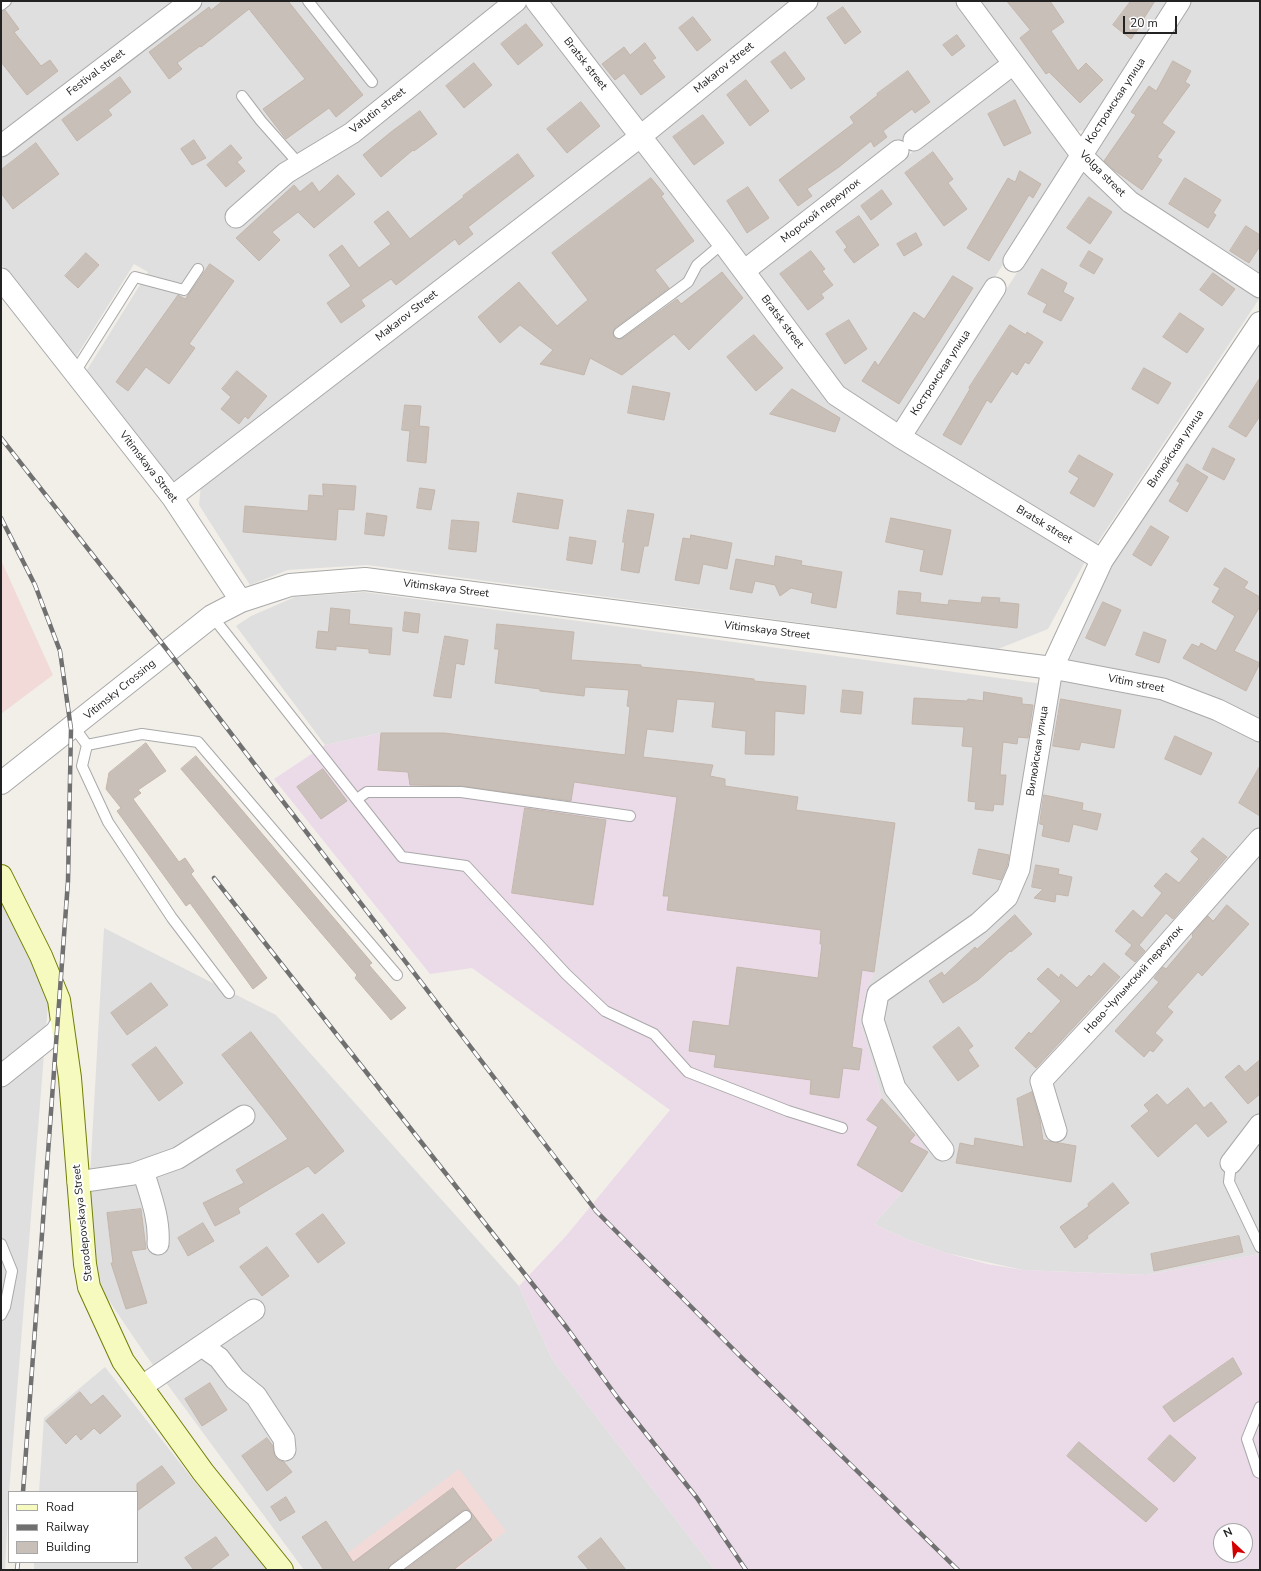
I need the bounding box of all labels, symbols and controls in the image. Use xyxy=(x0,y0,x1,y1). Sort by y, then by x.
scale bar xyxy=(1125,8,1179,34)
text: 20 m xyxy=(1130,15,1158,31)
street label: Bratsk street xyxy=(560,35,610,93)
street label: Makarov street xyxy=(691,40,757,96)
street label: Festival street xyxy=(64,47,128,99)
street label: Костромская улица xyxy=(1083,56,1149,146)
street label: Vatutin street xyxy=(348,85,408,137)
street label: Volga street xyxy=(1076,148,1128,200)
street label: Морской переулок xyxy=(779,176,863,246)
street label: Makarov Street xyxy=(373,288,441,344)
street label: Bratsk street xyxy=(758,293,806,351)
street label: Костромская улица xyxy=(908,328,974,418)
street label: Вилюйская улица xyxy=(1145,407,1207,491)
street label: Vitimskaya Street xyxy=(116,429,180,505)
street label: Bratsk street xyxy=(1014,503,1074,547)
street label: Vitimskaya Street xyxy=(402,577,490,601)
street label: Vitimskaya Street xyxy=(723,619,811,643)
street label: Vitimsky Crossing xyxy=(82,657,158,723)
street label: Vitim street xyxy=(1107,672,1165,696)
street label: Вилюйская улица xyxy=(1024,705,1052,797)
street label: Ново-Чулымский переулок xyxy=(1082,923,1186,1037)
street label: Starodepovskaya Street xyxy=(70,1164,96,1282)
legend xyxy=(8,1491,138,1563)
text: Road xyxy=(46,1499,74,1515)
text: Railway xyxy=(46,1519,89,1535)
north arrow xyxy=(1213,1523,1253,1563)
text: N xyxy=(1221,1524,1235,1541)
text: Building xyxy=(46,1539,91,1555)

